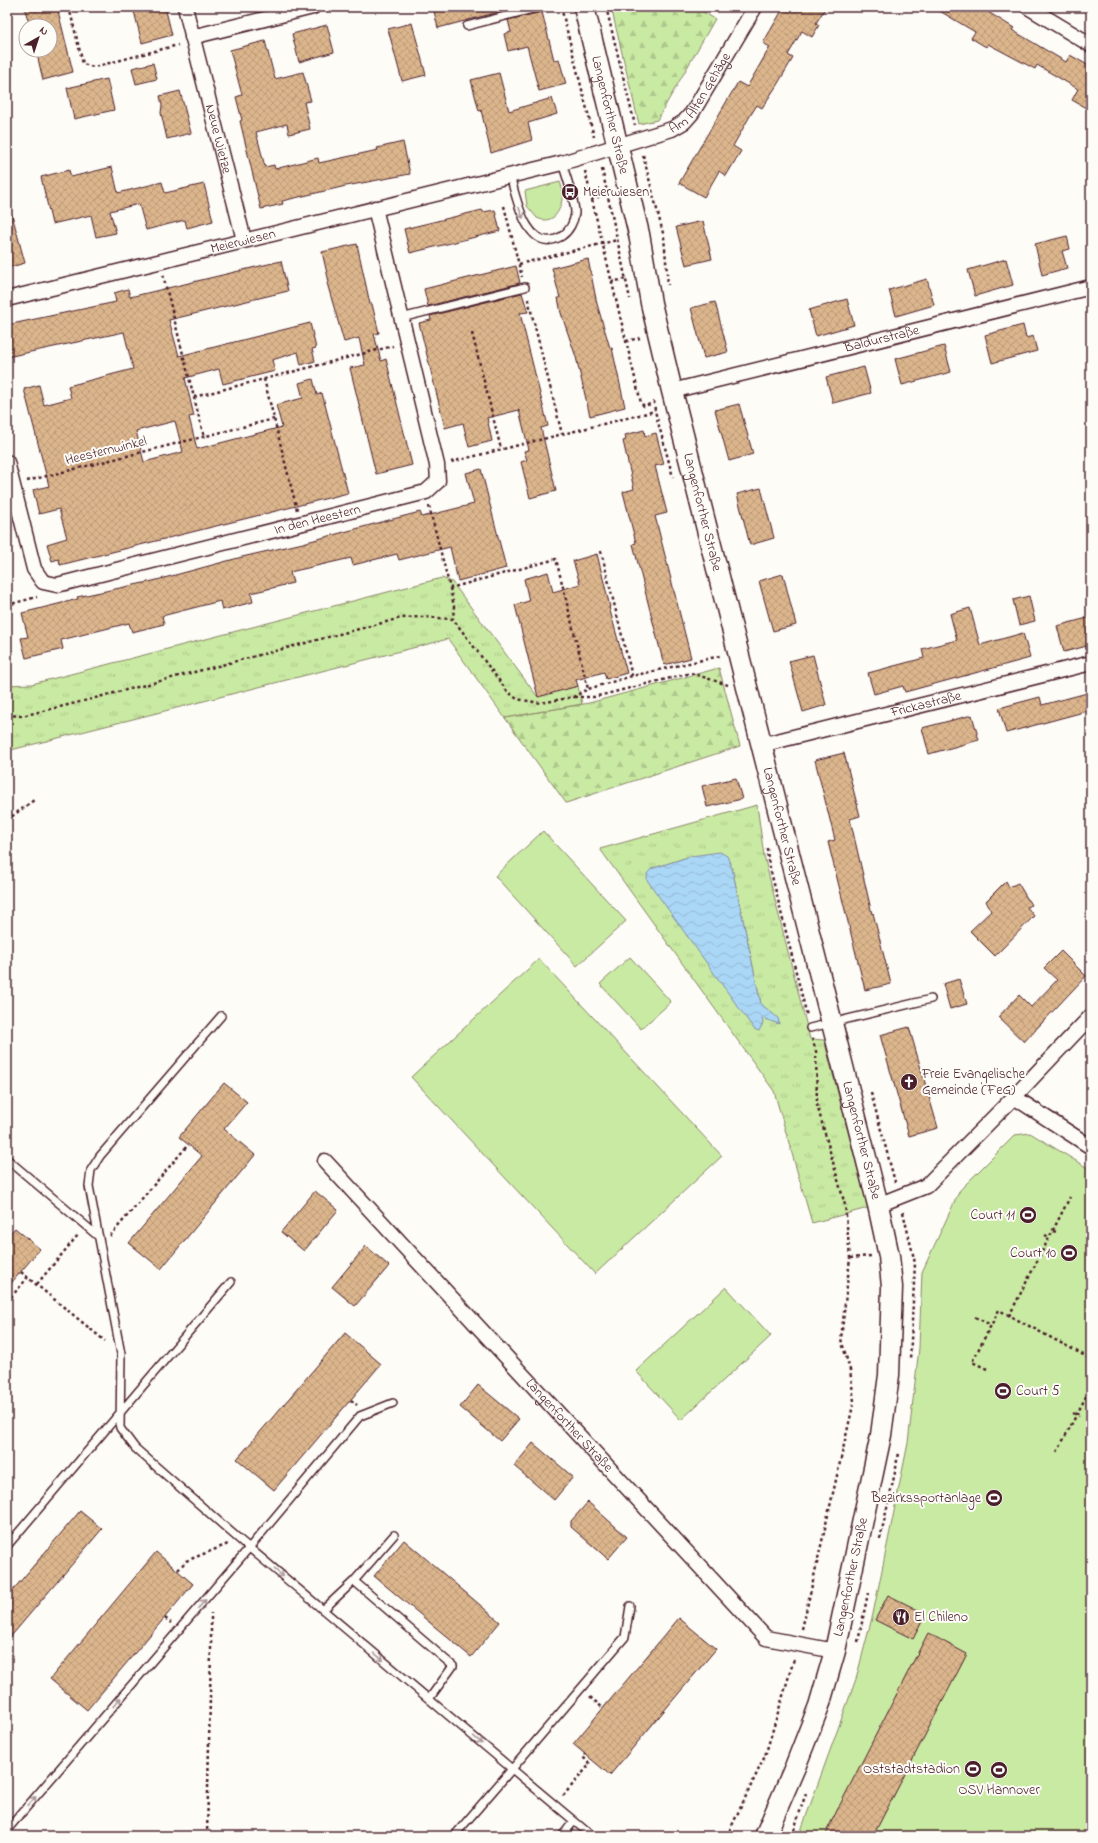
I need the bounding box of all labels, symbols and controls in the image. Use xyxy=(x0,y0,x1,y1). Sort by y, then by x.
north arrow xyxy=(18,18,58,58)
text: N xyxy=(36,22,52,40)
street label: Am Alten Gehäge xyxy=(665,48,737,139)
street label: Langenforther Straße xyxy=(586,54,635,177)
street label: Neue Wietze xyxy=(200,102,237,176)
bus stop icon: Meierwiesen xyxy=(560,182,580,202)
place label: Meierwiesen xyxy=(583,182,649,203)
one-way arrow xyxy=(518,206,526,218)
street label: Meierwiesen xyxy=(208,223,278,259)
street label: Baldurstraße xyxy=(841,319,922,359)
street label: Heesternwinkel xyxy=(63,431,149,471)
street label: Langenforther Straße xyxy=(678,451,728,574)
street label: In den Heestern xyxy=(272,498,363,540)
street label: Frickastraße xyxy=(887,685,964,723)
street label: Langenforther Straße xyxy=(757,765,807,888)
place label: Freie Evangelische Gemeinde (FeG) xyxy=(921,1064,1026,1101)
church icon: Freie Evangelische Gemeinde (FeG) xyxy=(899,1072,919,1092)
street label: Langenforther Straße xyxy=(837,1079,887,1202)
place label: Court 11 xyxy=(971,1205,1016,1226)
sports icon: Court 11 xyxy=(1018,1205,1038,1225)
place label: Court 10 xyxy=(1010,1243,1056,1264)
sports icon: Court 10 xyxy=(1059,1243,1079,1263)
street label: Langenforther Straße xyxy=(521,1374,619,1477)
sports icon: Court 5 xyxy=(993,1381,1013,1401)
place label: Court 5 xyxy=(1016,1381,1059,1402)
place label: Bezirkssportanlage xyxy=(870,1488,982,1510)
sports icon: Bezirkssportanlage xyxy=(984,1488,1004,1508)
street label: Langenforther Straße xyxy=(828,1515,875,1639)
one-way arrow xyxy=(274,1569,285,1578)
one-way arrow xyxy=(197,1598,206,1609)
restaurant icon: El Chileno xyxy=(891,1607,911,1627)
place label: El Chileno xyxy=(914,1607,968,1628)
one-way arrow xyxy=(373,1652,384,1661)
one-way arrow xyxy=(113,1697,122,1708)
one-way arrow xyxy=(473,1736,484,1745)
place label: Oststadtstadion xyxy=(863,1759,960,1780)
sports icon: Oststadtstadion xyxy=(963,1759,983,1779)
sports icon: OSV Hannover xyxy=(989,1760,1009,1780)
place label: OSV Hannover xyxy=(958,1780,1040,1801)
one-way arrow xyxy=(28,1796,37,1806)

